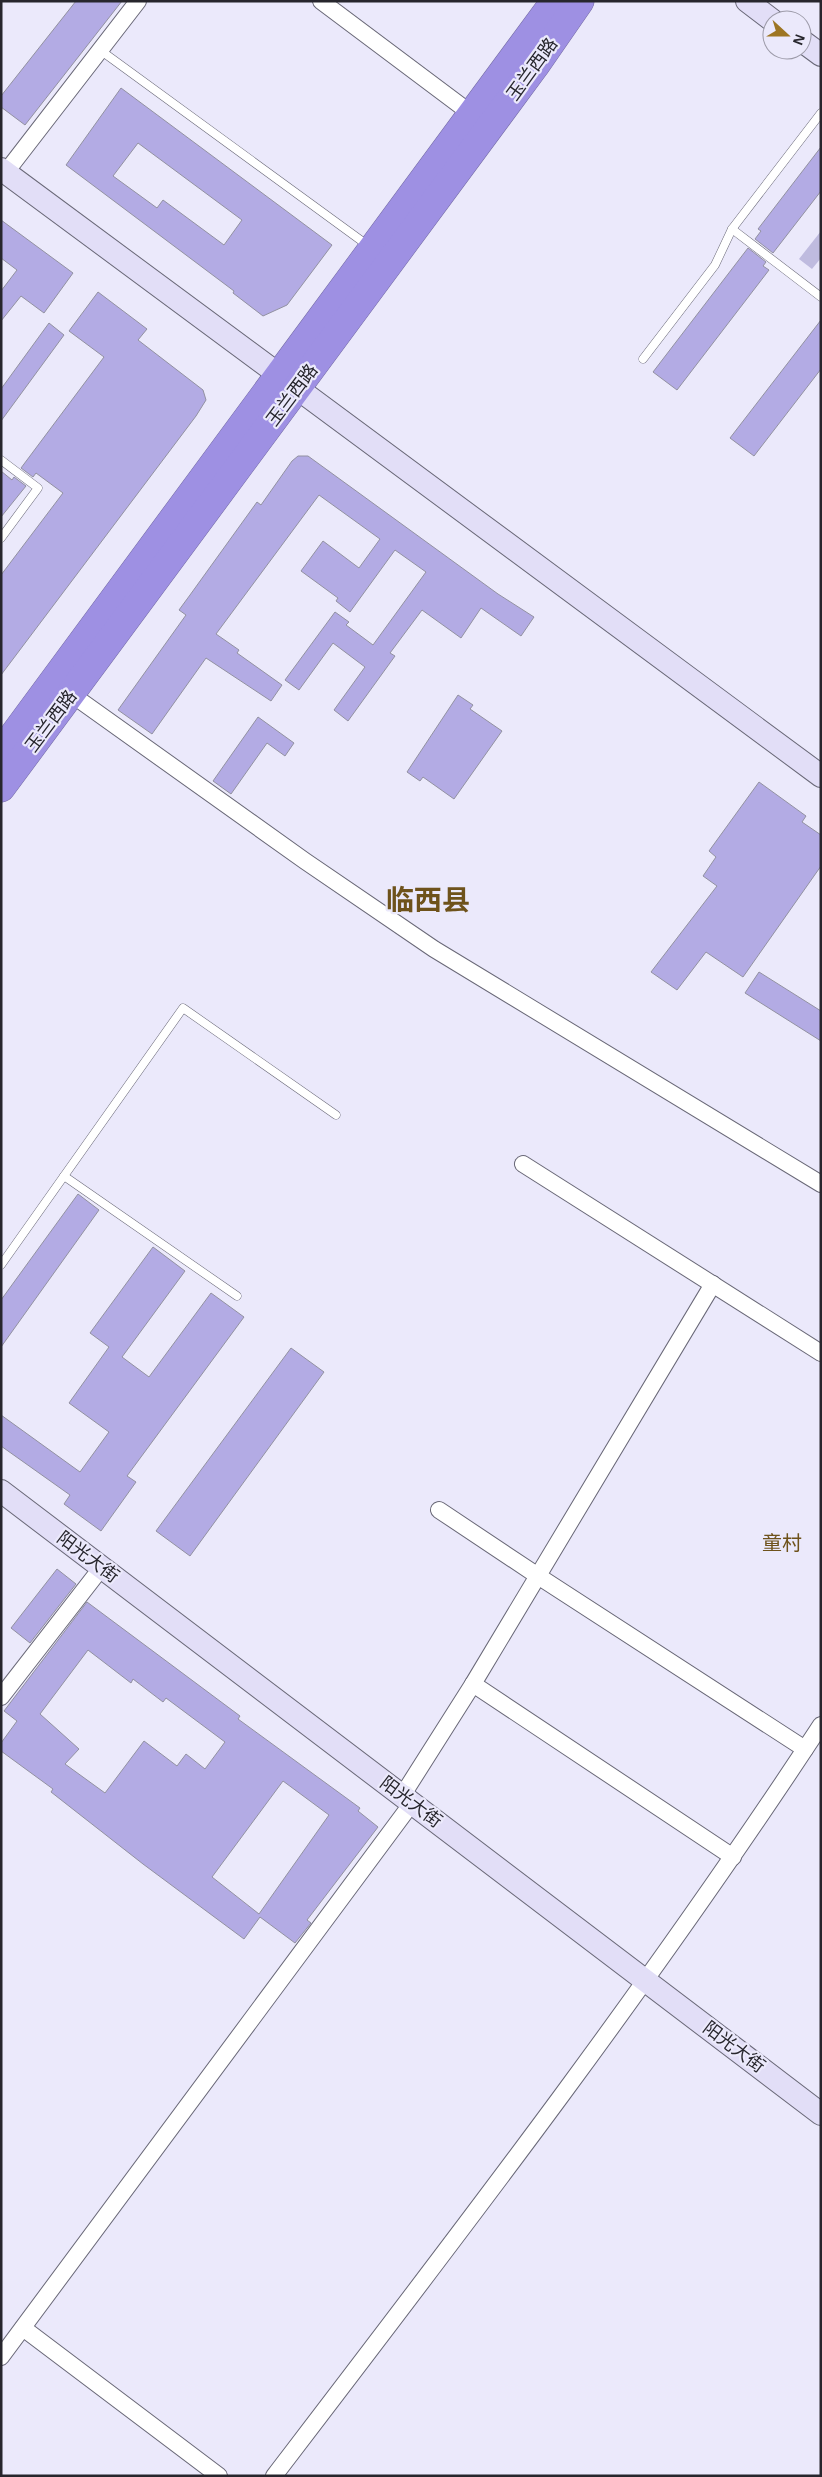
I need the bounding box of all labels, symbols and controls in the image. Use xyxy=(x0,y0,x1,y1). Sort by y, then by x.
north arrow xyxy=(762,10,812,60)
text: N xyxy=(790,32,808,47)
street label: 玉兰西路 xyxy=(503,34,561,104)
street label: 玉兰西路 xyxy=(262,360,322,430)
street label: 玉兰西路 xyxy=(21,686,81,756)
district label: 临西县 xyxy=(386,885,470,916)
street label: 阳光大街 xyxy=(53,1527,123,1587)
district label: 童村 xyxy=(762,1532,802,1554)
street label: 阳光大街 xyxy=(376,1772,446,1832)
street label: 阳光大街 xyxy=(699,2017,769,2077)

